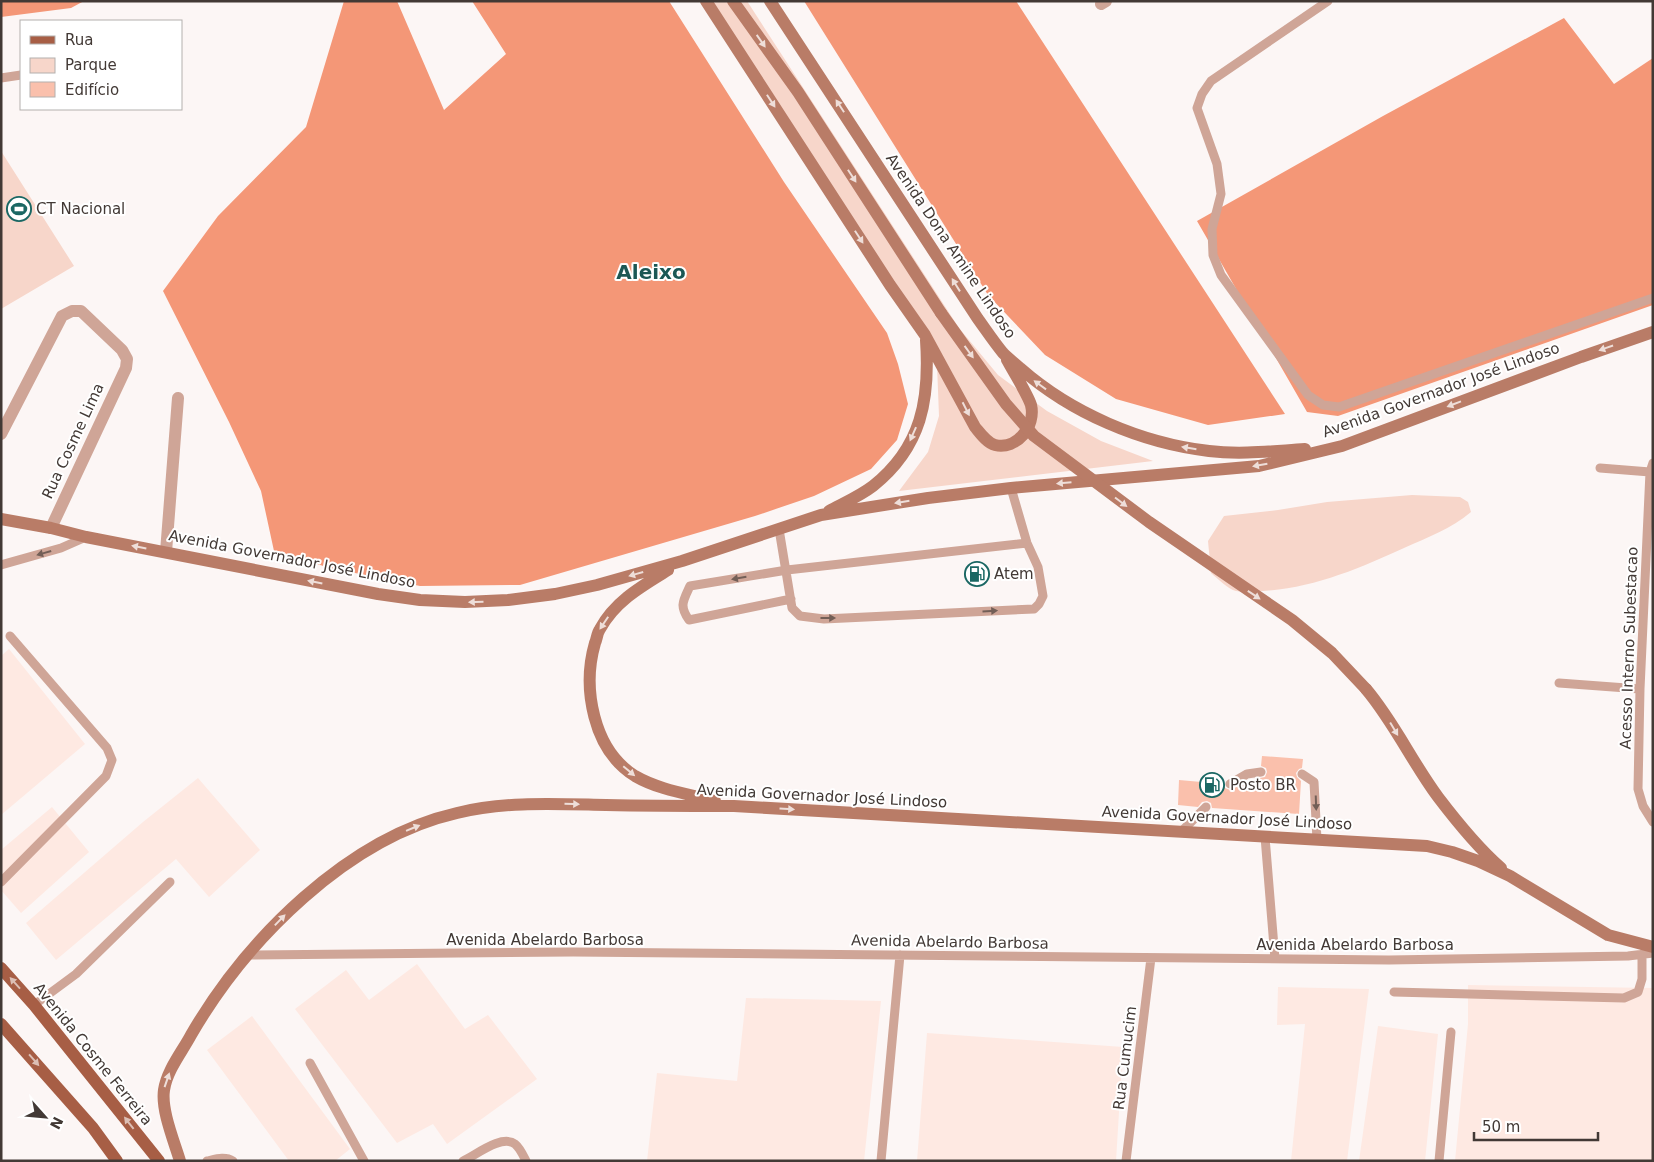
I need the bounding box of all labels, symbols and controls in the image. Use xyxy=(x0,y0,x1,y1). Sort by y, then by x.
legend xyxy=(20,20,182,110)
text: Rua xyxy=(65,31,93,49)
one-way arrow xyxy=(756,34,766,48)
text: Parque xyxy=(65,56,117,74)
text: Edifício xyxy=(65,81,119,99)
one-way arrow xyxy=(766,94,776,108)
one-way arrow xyxy=(835,100,844,113)
street label: Avenida Dona Amine Lindoso xyxy=(882,150,1020,342)
one-way arrow xyxy=(847,169,857,182)
sports icon: CT Nacional xyxy=(6,196,32,222)
place label: CT Nacional xyxy=(36,200,125,218)
one-way arrow xyxy=(855,230,864,244)
district label: Aleixo xyxy=(616,260,686,284)
one-way arrow xyxy=(951,278,961,291)
street label: Avenida Governador José Lindoso xyxy=(1320,339,1562,441)
one-way arrow xyxy=(964,345,974,359)
one-way arrow xyxy=(1599,345,1614,352)
street label: Rua Cosme Lima xyxy=(38,380,108,502)
one-way arrow xyxy=(1033,380,1047,390)
one-way arrow xyxy=(1446,400,1461,408)
one-way arrow xyxy=(961,402,970,416)
one-way arrow xyxy=(909,427,918,442)
one-way arrow xyxy=(1180,443,1196,451)
one-way arrow xyxy=(1252,462,1268,470)
one-way arrow xyxy=(1056,480,1072,488)
one-way arrow xyxy=(1114,496,1127,507)
one-way arrow xyxy=(894,499,910,507)
street label: Avenida Governador José Lindoso xyxy=(167,526,417,592)
one-way arrow xyxy=(131,543,146,551)
street label: Acesso Interno Subestacao xyxy=(1616,546,1642,750)
one-way arrow xyxy=(37,549,52,557)
fuel station icon: Atem xyxy=(964,561,990,587)
place label: Atem xyxy=(994,565,1034,583)
one-way arrow xyxy=(628,571,643,579)
one-way arrow xyxy=(731,575,747,583)
one-way arrow xyxy=(307,577,323,585)
one-way arrow xyxy=(1248,590,1261,600)
one-way arrow xyxy=(468,598,484,606)
one-way arrow xyxy=(983,607,999,615)
one-way arrow xyxy=(820,614,836,622)
one-way arrow xyxy=(599,616,609,630)
one-way arrow xyxy=(1390,722,1399,735)
one-way arrow xyxy=(623,765,636,776)
fuel station icon: Posto BR xyxy=(1199,772,1225,798)
place label: Posto BR xyxy=(1230,776,1296,794)
street label: Avenida Governador José Lindoso xyxy=(696,780,948,812)
one-way arrow xyxy=(1312,796,1320,812)
one-way arrow xyxy=(564,800,580,808)
street label: Avenida Governador José Lindoso xyxy=(1101,802,1353,834)
one-way arrow xyxy=(779,805,795,813)
one-way arrow xyxy=(406,824,420,832)
one-way arrow xyxy=(274,914,286,926)
street label: Avenida Abelardo Barbosa xyxy=(446,931,644,949)
street label: Avenida Abelardo Barbosa xyxy=(851,931,1049,953)
street label: Avenida Abelardo Barbosa xyxy=(1256,936,1454,954)
one-way arrow xyxy=(9,977,20,990)
street label: Avenida Cosme Ferreira xyxy=(30,979,156,1129)
street label: Rua Cumucim xyxy=(1110,1005,1140,1111)
one-way arrow xyxy=(28,1054,40,1066)
one-way arrow xyxy=(163,1072,171,1087)
north arrow xyxy=(20,1092,70,1142)
scale bar xyxy=(1474,1110,1598,1142)
text: N xyxy=(47,1114,66,1132)
one-way arrow xyxy=(123,1116,134,1129)
text: 50 m xyxy=(1482,1118,1520,1136)

